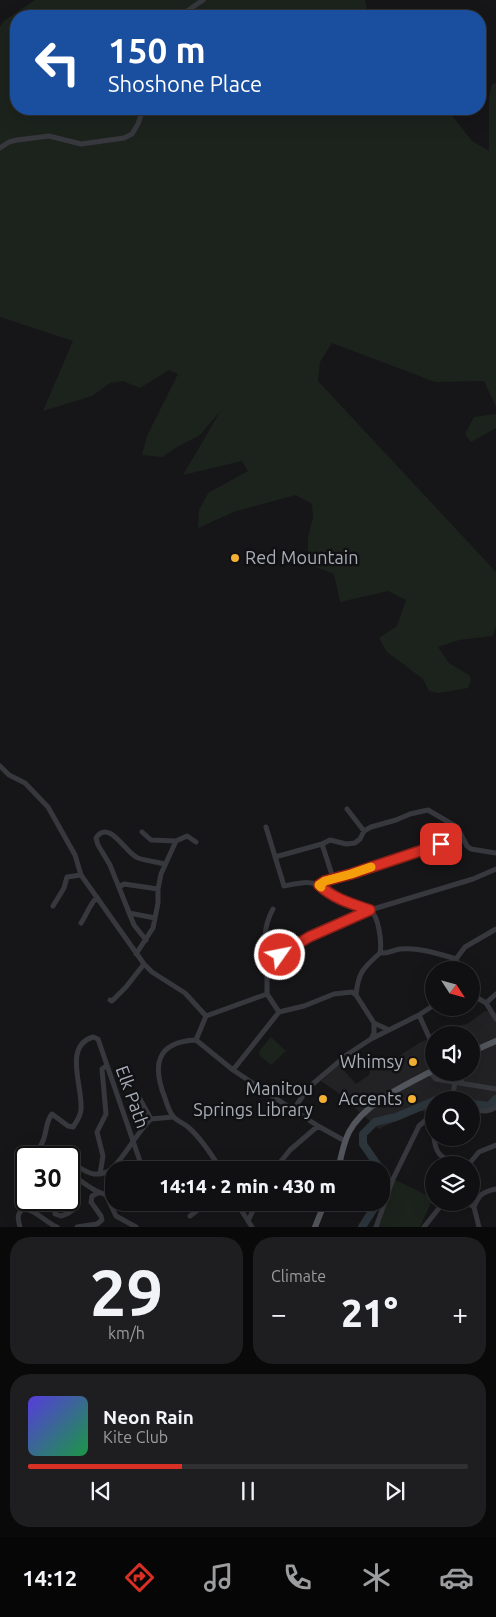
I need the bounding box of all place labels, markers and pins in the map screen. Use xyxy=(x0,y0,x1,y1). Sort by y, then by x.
place label: Red Mountain xyxy=(245,547,358,567)
marker: Red Mountain xyxy=(229,552,241,564)
pin xyxy=(420,823,462,865)
place label: Whimsy xyxy=(340,1051,403,1071)
marker: Whimsy xyxy=(407,1056,419,1068)
place label: Manitou Springs Library xyxy=(193,1078,313,1119)
place label: Accents xyxy=(339,1088,402,1108)
marker: Manitou Springs Library xyxy=(317,1093,329,1105)
marker: Accents xyxy=(406,1093,418,1105)

